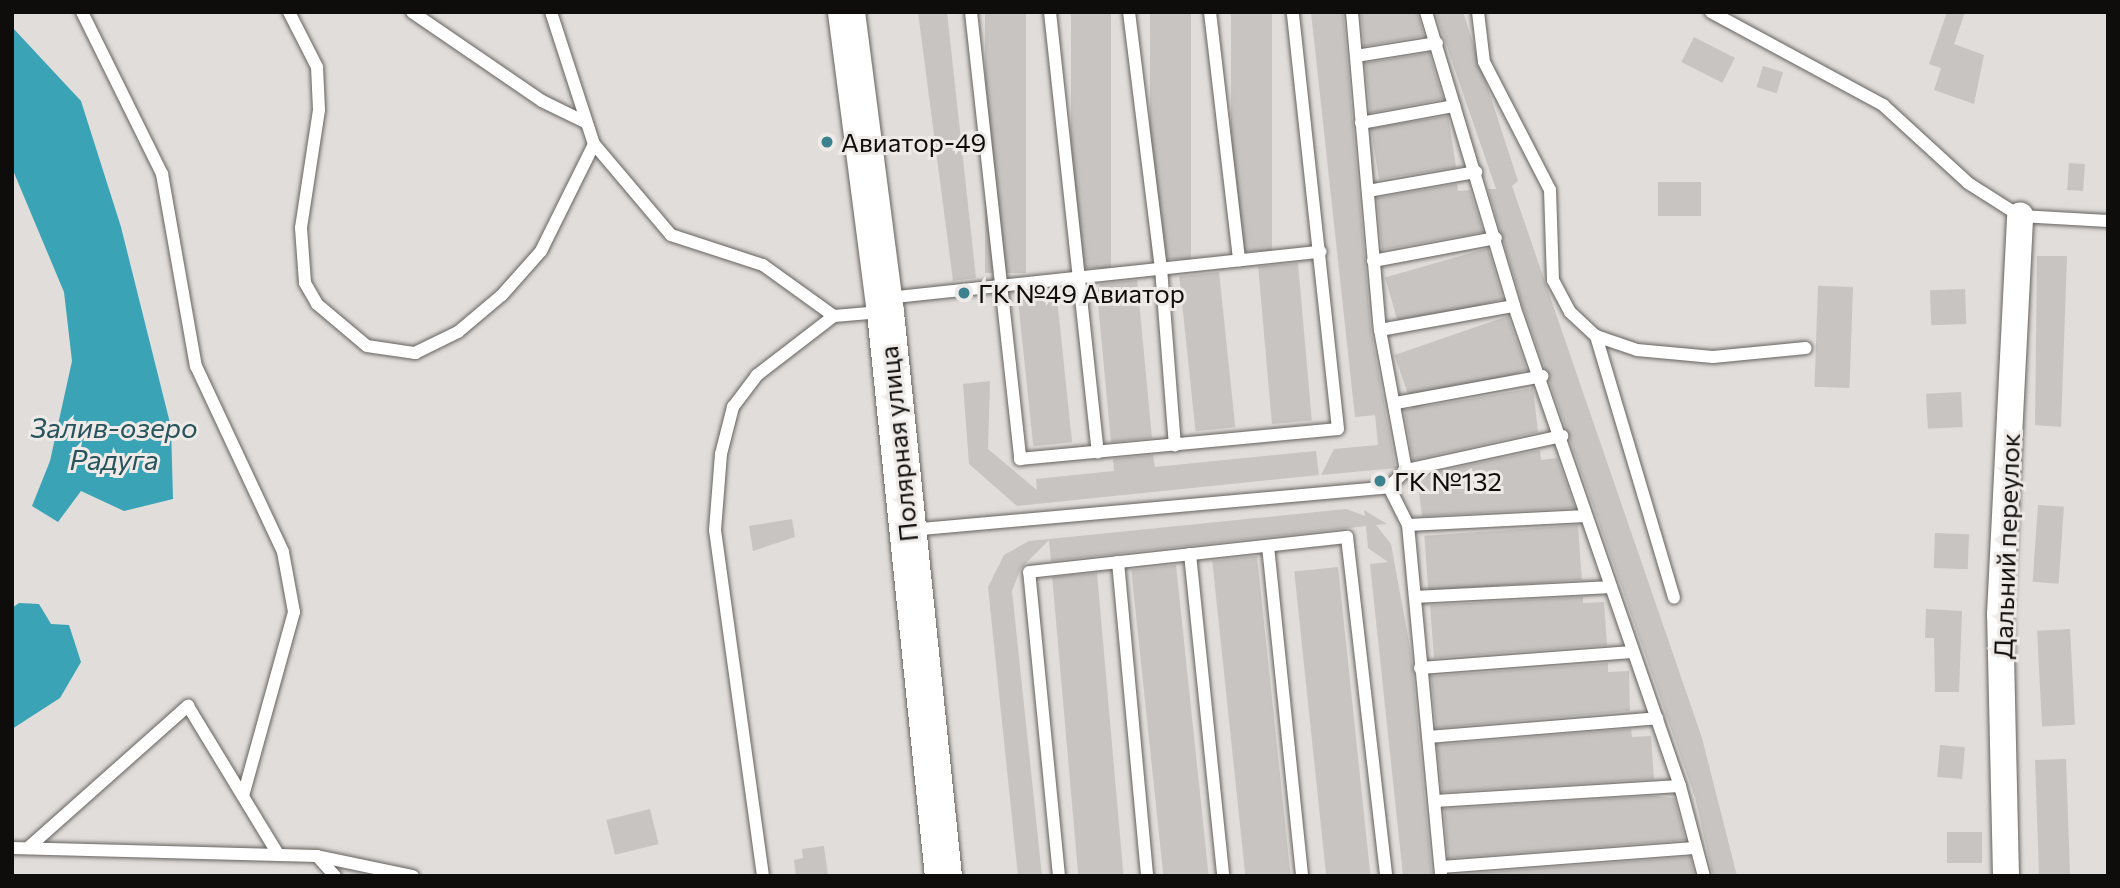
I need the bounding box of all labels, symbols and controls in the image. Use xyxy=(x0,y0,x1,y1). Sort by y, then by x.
place label: Авиатор-49 xyxy=(841,126,986,158)
marker: Авиатор-49 xyxy=(819,134,835,150)
place label: ГК №49 Авиатор xyxy=(978,277,1185,309)
marker: ГК №49 Авиатор xyxy=(956,285,972,301)
street label: Полярная улица xyxy=(872,345,924,543)
water label: Залив-озеро Радуга xyxy=(30,410,198,476)
street label: Дальний переулок xyxy=(1986,433,2026,659)
place label: ГК №132 xyxy=(1394,465,1502,497)
marker: ГК №132 xyxy=(1372,473,1388,489)

